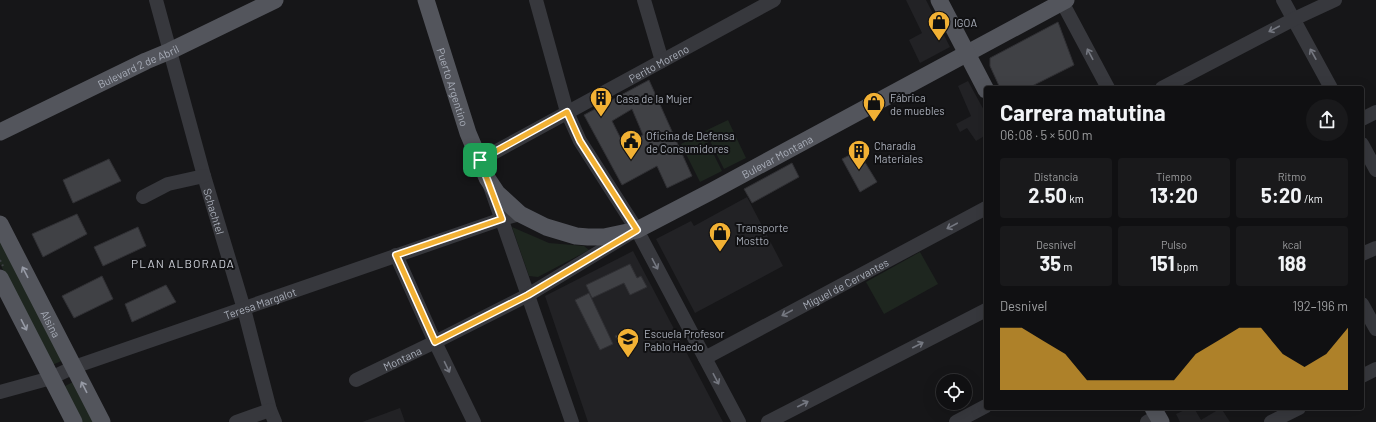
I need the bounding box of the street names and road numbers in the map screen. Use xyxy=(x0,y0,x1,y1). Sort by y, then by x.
street label: Bulevard 2 de Abril xyxy=(95,41,181,90)
street label: Perito Moreno xyxy=(626,41,691,85)
street label: Puerto Argentino xyxy=(435,46,472,128)
street label: Bulevar Montana xyxy=(739,132,815,180)
street label: Schachtel xyxy=(201,186,228,236)
street label: Miguel de Cervantes xyxy=(800,255,891,311)
street label: Teresa Margalot xyxy=(222,284,298,321)
street label: Alsina xyxy=(39,308,64,339)
street label: Montana xyxy=(381,343,423,373)

